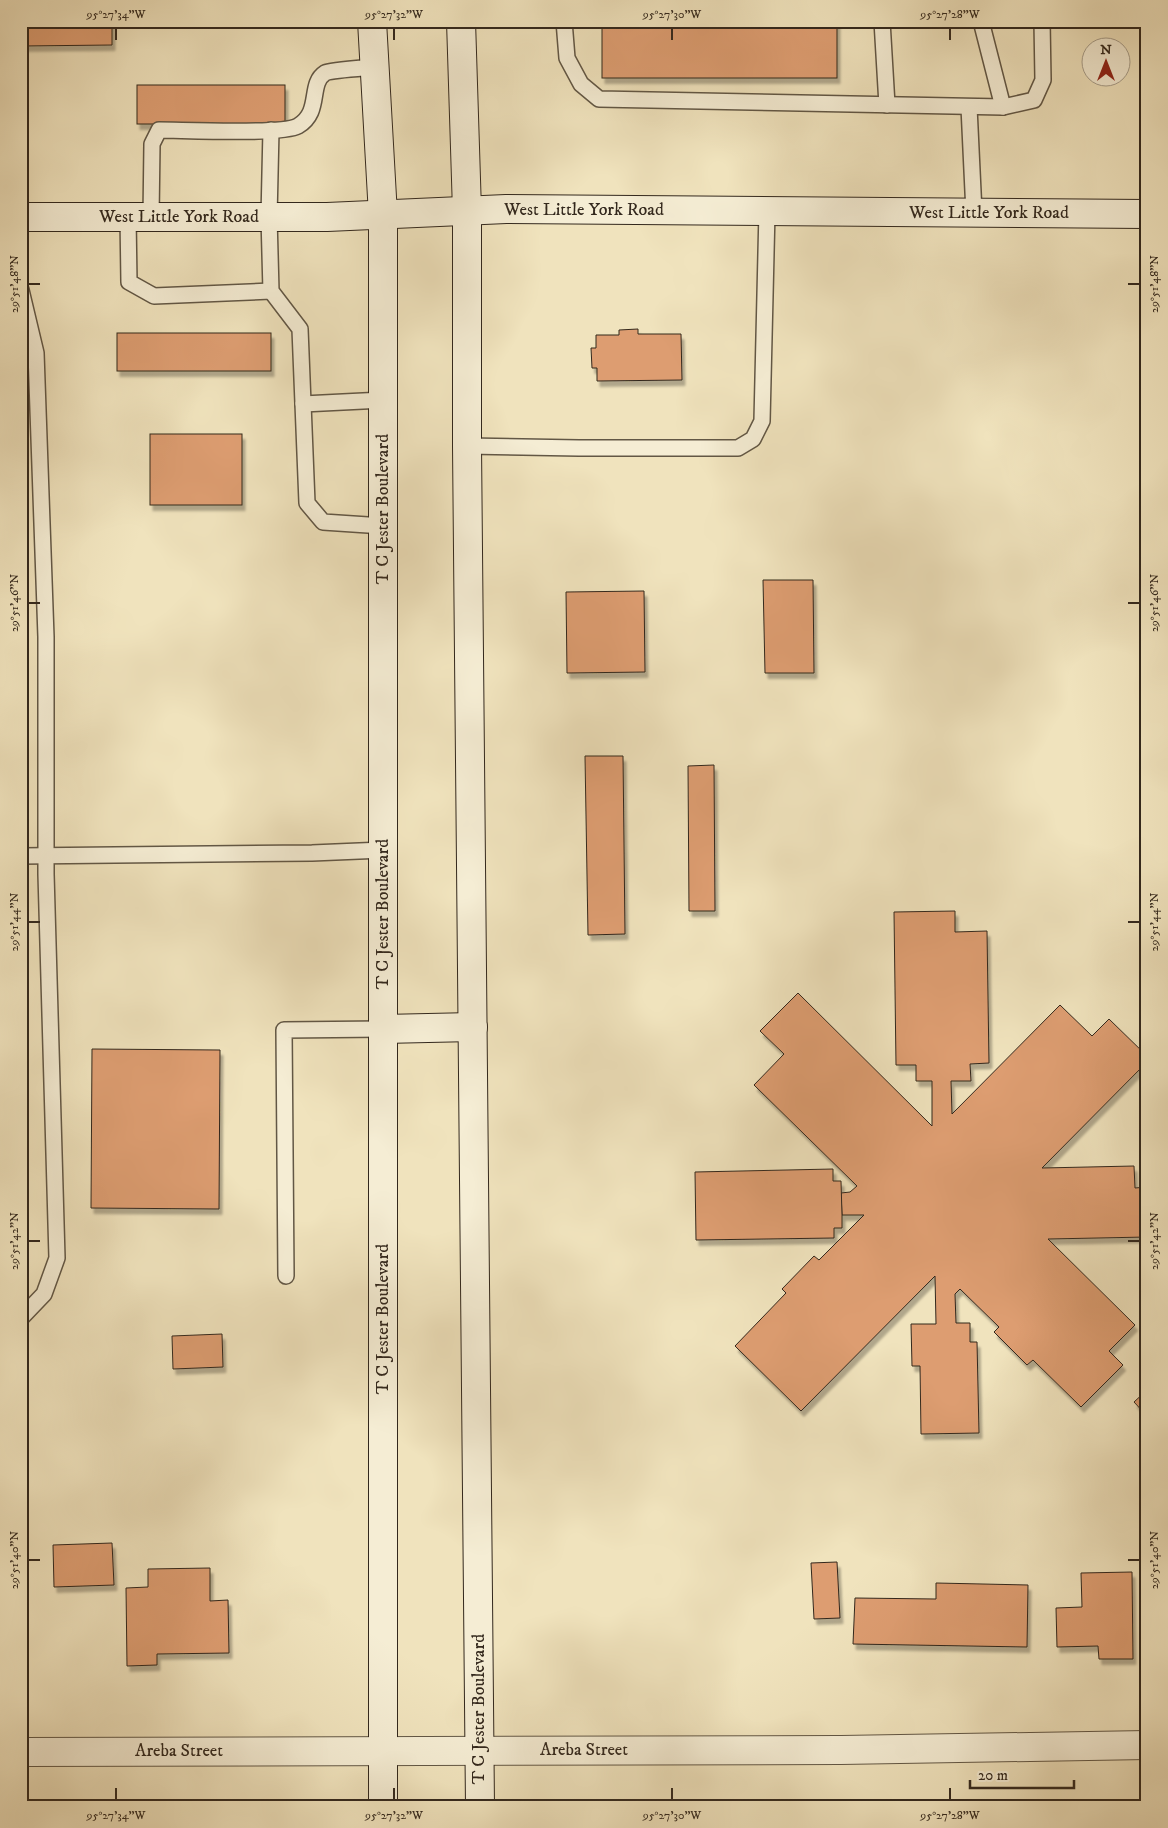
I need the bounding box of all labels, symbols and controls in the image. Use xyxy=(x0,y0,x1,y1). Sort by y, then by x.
text: 95°27'34"W xyxy=(85,7,147,22)
text: 95°27'32"W xyxy=(364,7,424,22)
text: 95°27'30"W xyxy=(642,7,702,22)
text: 95°27'28"W xyxy=(919,7,981,22)
north arrow xyxy=(1080,38,1130,88)
text: N xyxy=(1100,41,1112,59)
street label: West Little York Road xyxy=(503,199,664,221)
street label: West Little York Road xyxy=(908,202,1069,224)
street label: West Little York Road xyxy=(98,206,259,228)
text: 29°51'48"N xyxy=(7,255,22,313)
text: 29°51'48"N xyxy=(1147,255,1162,313)
street label: T C Jester Boulevard xyxy=(372,434,394,584)
text: 29°51'46"N xyxy=(7,574,22,632)
text: 29°51'46"N xyxy=(1147,574,1162,632)
street label: T C Jester Boulevard xyxy=(372,839,394,989)
text: 29°51'44"N xyxy=(7,892,22,951)
text: 29°51'44"N xyxy=(1147,892,1162,951)
text: 29°51'42"N xyxy=(7,1212,22,1270)
text: 29°51'42"N xyxy=(1147,1212,1162,1270)
street label: T C Jester Boulevard xyxy=(372,1244,394,1394)
text: 29°51'40"N xyxy=(7,1531,22,1589)
text: 29°51'40"N xyxy=(1147,1531,1162,1589)
street label: T C Jester Boulevard xyxy=(468,1634,490,1784)
street label: Areba Street xyxy=(540,1739,628,1761)
street label: Areba Street xyxy=(135,1740,223,1762)
scale bar xyxy=(970,1758,1074,1790)
text: 20 m xyxy=(978,1766,1008,1785)
text: 95°27'34"W xyxy=(85,1808,147,1823)
text: 95°27'32"W xyxy=(364,1808,424,1823)
text: 95°27'30"W xyxy=(642,1808,702,1823)
text: 95°27'28"W xyxy=(919,1808,981,1823)

